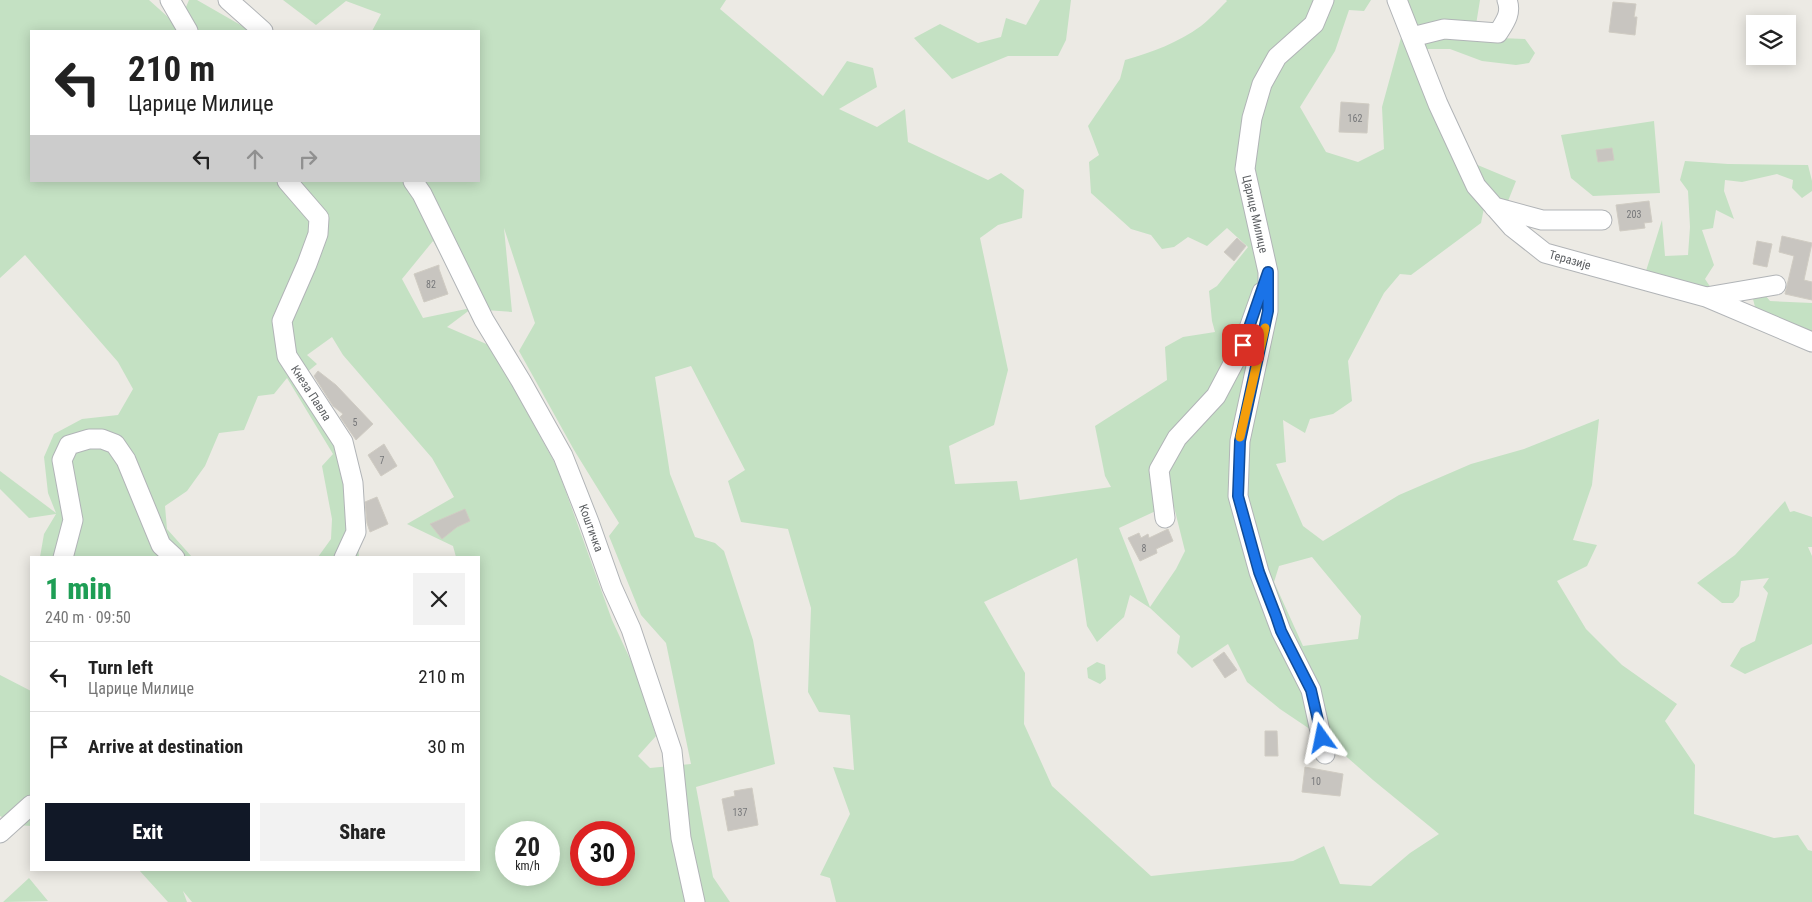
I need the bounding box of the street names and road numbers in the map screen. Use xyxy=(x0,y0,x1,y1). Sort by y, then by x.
street label: Царице Милице xyxy=(1239,174,1271,255)
street label: Теразије xyxy=(1548,247,1593,273)
street label: Кнеза Павла xyxy=(288,363,334,424)
street label: Коштичка xyxy=(576,502,606,554)

